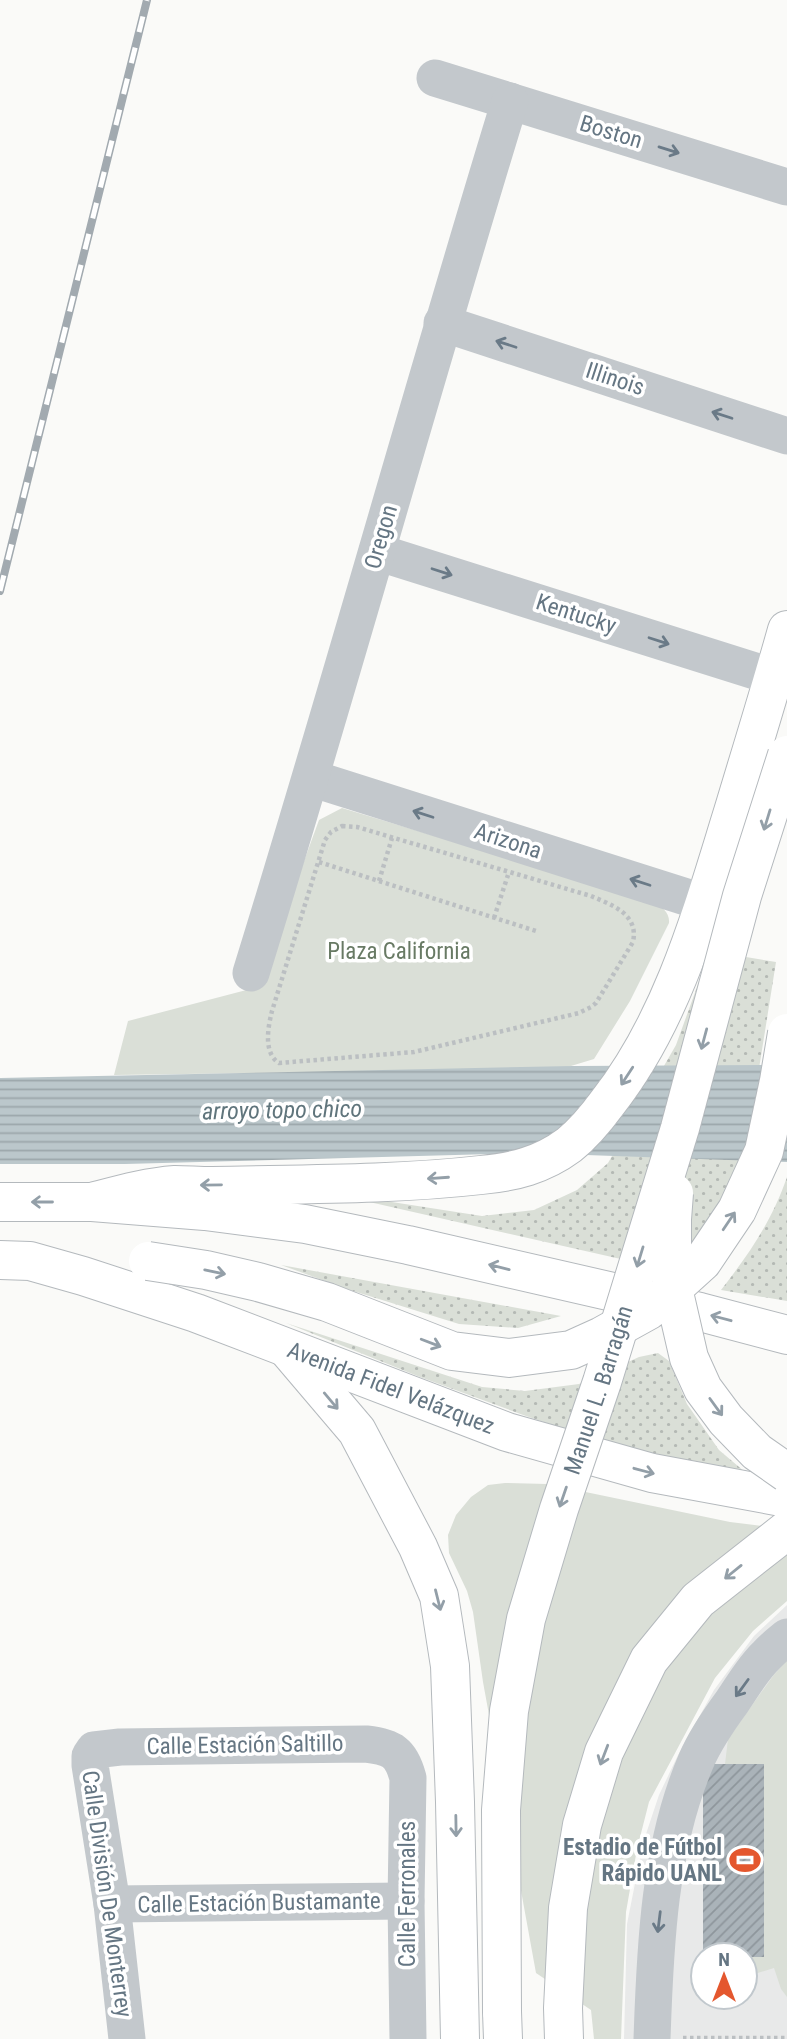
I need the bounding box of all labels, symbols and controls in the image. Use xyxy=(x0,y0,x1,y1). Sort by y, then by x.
street label: Boston xyxy=(577,110,645,154)
one-way arrow xyxy=(657,145,679,157)
one-way arrow xyxy=(495,337,517,350)
street label: Illinois xyxy=(582,357,648,401)
one-way arrow xyxy=(712,408,734,420)
street label: Oregon xyxy=(359,502,403,572)
one-way arrow xyxy=(431,567,453,580)
street label: Kentucky xyxy=(533,588,620,640)
one-way arrow xyxy=(648,635,670,648)
one-way arrow xyxy=(412,806,434,819)
one-way arrow xyxy=(759,809,772,831)
street label: Arizona xyxy=(471,817,545,865)
one-way arrow xyxy=(629,875,651,888)
park label: Plaza California xyxy=(327,938,471,965)
one-way arrow xyxy=(697,1027,710,1050)
one-way arrow xyxy=(619,1066,633,1086)
water label: arroyo topo chico xyxy=(202,1095,362,1125)
one-way arrow xyxy=(427,1172,450,1185)
one-way arrow xyxy=(199,1178,222,1192)
one-way arrow xyxy=(30,1195,53,1209)
one-way arrow xyxy=(722,1212,736,1232)
one-way arrow xyxy=(633,1246,646,1268)
one-way arrow xyxy=(488,1259,511,1273)
one-way arrow xyxy=(204,1266,226,1279)
street label: Manuel L. Barragán xyxy=(558,1302,638,1478)
one-way arrow xyxy=(710,1311,733,1324)
street label: Avenida Fidel Velázquez xyxy=(284,1336,498,1440)
one-way arrow xyxy=(420,1338,442,1350)
one-way arrow xyxy=(323,1392,339,1410)
one-way arrow xyxy=(709,1397,723,1416)
one-way arrow xyxy=(632,1465,655,1478)
one-way arrow xyxy=(556,1486,569,1508)
one-way arrow xyxy=(724,1564,742,1580)
one-way arrow xyxy=(432,1588,446,1611)
one-way arrow xyxy=(734,1678,749,1697)
street label: Calle Estación Saltillo xyxy=(146,1730,344,1760)
one-way arrow xyxy=(597,1744,610,1766)
street label: Calle División De Monterrey xyxy=(76,1769,138,2019)
one-way arrow xyxy=(449,1815,463,1838)
street label: Calle Ferronales xyxy=(394,1821,421,1967)
place label: Estadio de Fútbol Rápido UANL xyxy=(563,1834,722,1887)
sports icon: Estadio de Fútbol Rápido UANL xyxy=(728,1843,762,1877)
street label: Calle Estación Bustamante xyxy=(137,1887,381,1919)
one-way arrow xyxy=(652,1910,665,1932)
north arrow xyxy=(689,1941,759,2011)
text: N xyxy=(718,1948,730,1971)

